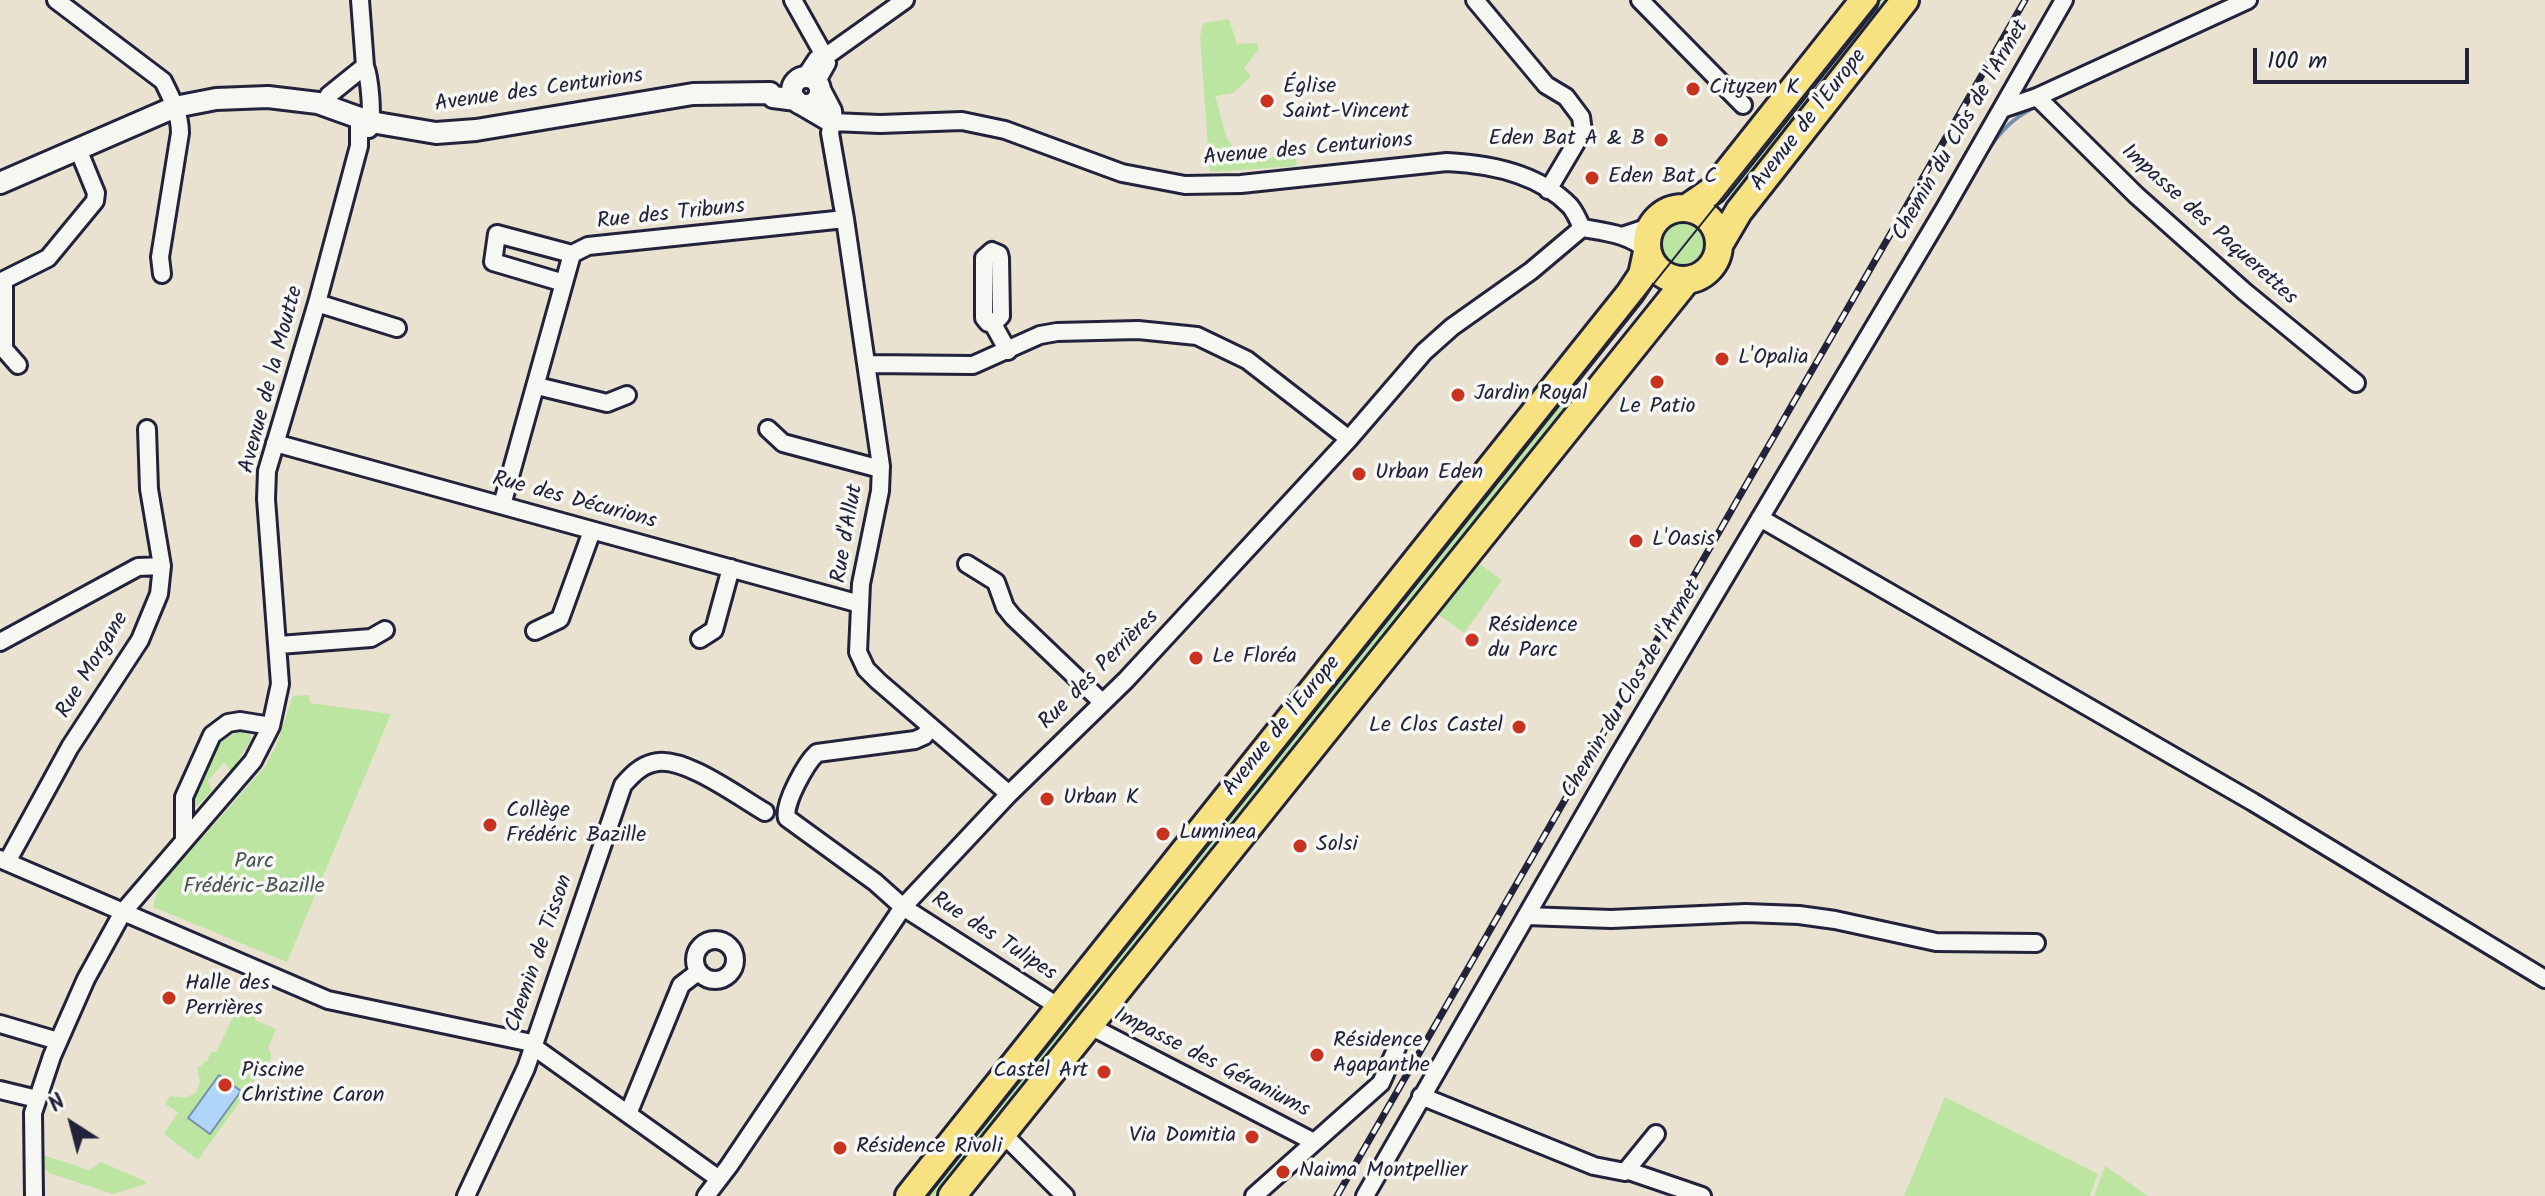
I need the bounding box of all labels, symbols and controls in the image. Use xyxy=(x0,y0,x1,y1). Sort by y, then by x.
street label: Chemin du Clos de l'Armet xyxy=(1888,16,2036,246)
scale bar xyxy=(2257,32,2473,82)
text: 100 m xyxy=(2267,42,2327,81)
street label: Avenue de l'Europe xyxy=(1746,45,1874,197)
street label: Avenue des Centurions xyxy=(433,64,645,120)
place label: Église Saint-Vincent xyxy=(1283,75,1409,126)
place label: Cityzen K xyxy=(1709,76,1799,102)
marker: Cityzen K xyxy=(1684,80,1702,98)
marker: Église Saint-Vincent xyxy=(1258,92,1276,110)
place label: Eden Bat A & B xyxy=(1489,127,1645,153)
street label: Avenue des Centurions xyxy=(1202,129,1414,173)
marker: Eden Bat A & B xyxy=(1652,131,1670,149)
street label: Impasse des Paquerettes xyxy=(2114,140,2302,312)
place label: Eden Bat C xyxy=(1608,165,1717,191)
marker: Eden Bat C xyxy=(1583,169,1601,187)
street label: Rue des Tribuns xyxy=(596,195,746,237)
street label: Avenue de la Moutte xyxy=(235,284,311,476)
place label: L'Opalia xyxy=(1738,346,1808,372)
marker: L'Opalia xyxy=(1713,350,1731,368)
marker: Le Patio xyxy=(1648,373,1666,391)
place label: Jardin Royal xyxy=(1474,382,1587,408)
marker: Jardin Royal xyxy=(1449,386,1467,404)
place label: Le Patio xyxy=(1619,395,1695,421)
place label: Urban Eden xyxy=(1375,461,1483,487)
marker: Urban Eden xyxy=(1350,465,1368,483)
street label: Rue des Décurions xyxy=(489,467,659,537)
street label: Rue d'Allut xyxy=(827,483,871,585)
place label: L'Oasis xyxy=(1652,528,1715,554)
marker: L'Oasis xyxy=(1627,532,1645,550)
street label: Chemin du Clos de l'Armet xyxy=(1557,576,1709,804)
street label: Rue des Perrières xyxy=(1034,605,1166,737)
street label: Rue Morgane xyxy=(52,608,136,724)
place label: Résidence du Parc xyxy=(1488,614,1577,666)
marker: Résidence du Parc xyxy=(1463,631,1481,649)
place label: Le Floréa xyxy=(1212,645,1297,671)
marker: Le Floréa xyxy=(1187,649,1205,667)
street label: Avenue de l'Europe xyxy=(1218,651,1348,803)
place label: Le Clos Castel xyxy=(1369,714,1503,740)
marker: Le Clos Castel xyxy=(1510,718,1528,736)
place label: Urban K xyxy=(1063,786,1139,812)
marker: Urban K xyxy=(1038,790,1056,808)
place label: Collège Frédéric Bazille xyxy=(506,799,646,850)
marker: Collège Frédéric Bazille xyxy=(481,816,499,834)
place label: Luminea xyxy=(1179,821,1256,847)
marker: Luminea xyxy=(1154,825,1172,843)
place label: Solsi xyxy=(1316,833,1358,859)
marker: Solsi xyxy=(1291,837,1309,855)
park label: Parc Frédéric-Bazille xyxy=(183,850,325,902)
street label: Chemin de Tisson xyxy=(502,872,580,1036)
street label: Rue des Tulipes xyxy=(925,888,1061,988)
place label: Halle des Perrières xyxy=(185,972,270,1024)
marker: Halle des Perrières xyxy=(160,989,178,1007)
street label: Impasse des Géraniums xyxy=(1108,1003,1314,1125)
place label: Résidence Agapanthe xyxy=(1333,1029,1430,1080)
marker: Résidence Agapanthe xyxy=(1308,1046,1326,1064)
place label: Piscine Christine Caron xyxy=(241,1059,385,1110)
place label: Castel Art xyxy=(993,1059,1088,1085)
marker: Castel Art xyxy=(1095,1063,1113,1081)
marker: Piscine Christine Caron xyxy=(216,1076,234,1094)
north arrow xyxy=(32,1084,112,1164)
text: N xyxy=(42,1086,73,1122)
place label: Via Domitia xyxy=(1129,1124,1236,1150)
marker: Via Domitia xyxy=(1243,1128,1261,1146)
place label: Résidence Rivoli xyxy=(856,1135,1002,1161)
marker: Résidence Rivoli xyxy=(831,1139,849,1157)
place label: Naima Montpellier xyxy=(1299,1159,1467,1185)
marker: Naima Montpellier xyxy=(1274,1163,1292,1181)

